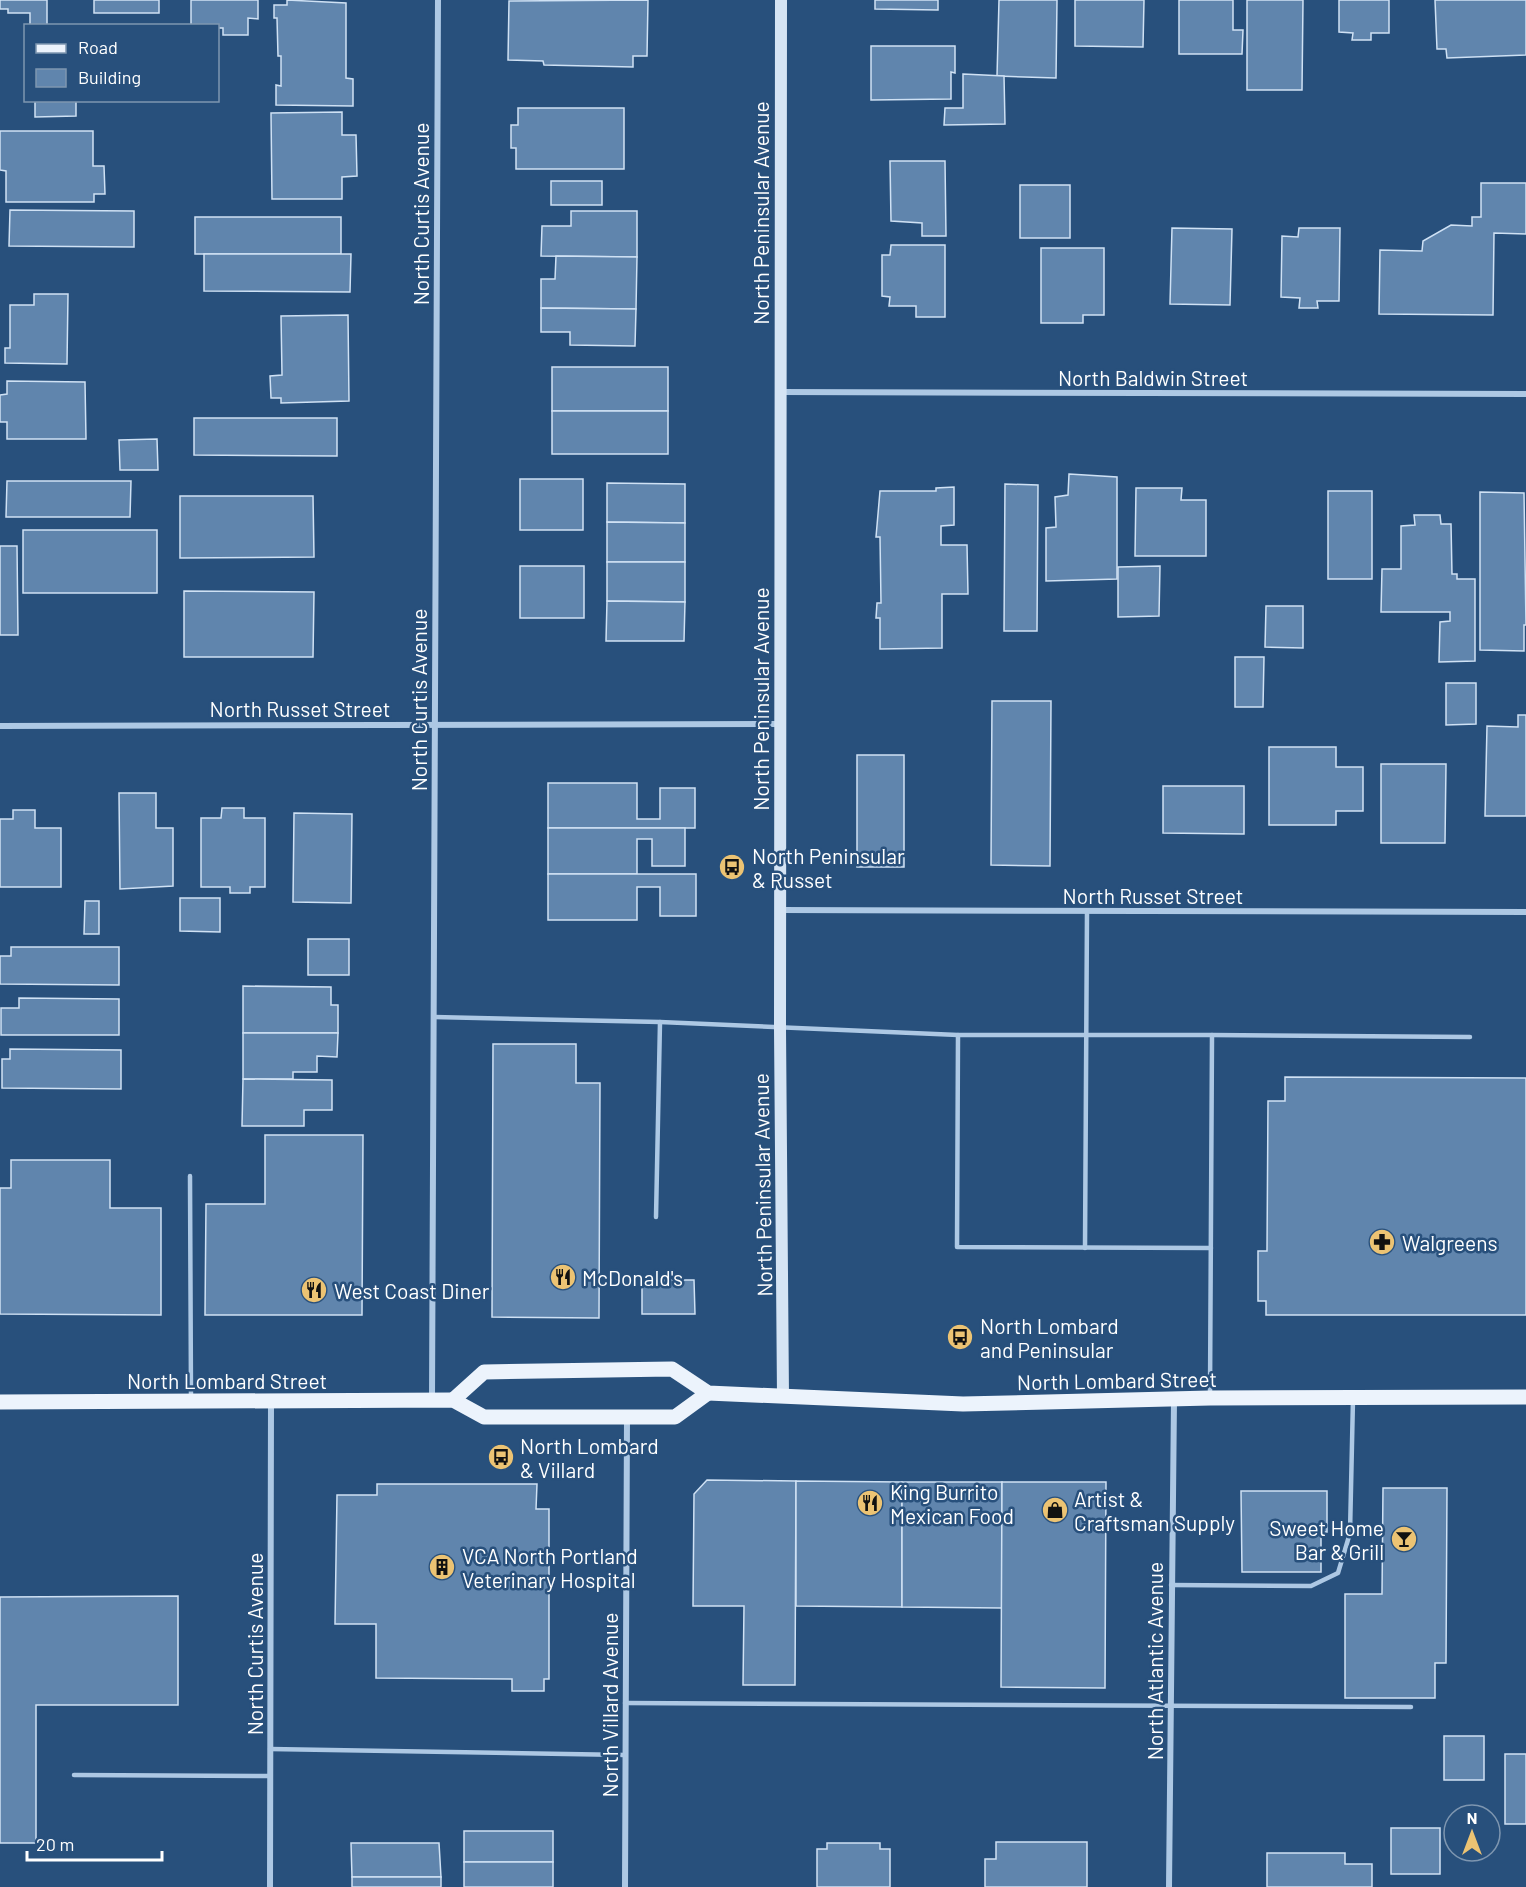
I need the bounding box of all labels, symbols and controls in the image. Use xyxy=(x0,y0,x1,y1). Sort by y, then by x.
legend xyxy=(24,24,219,102)
text: Road xyxy=(78,36,118,58)
text: Building xyxy=(78,66,141,88)
street label: North Peninsular Avenue xyxy=(748,101,773,325)
street label: North Curtis Avenue xyxy=(408,123,433,305)
street label: North Baldwin Street xyxy=(1058,365,1248,390)
street label: North Peninsular Avenue xyxy=(748,587,773,811)
street label: North Curtis Avenue xyxy=(406,609,431,791)
street label: North Russet Street xyxy=(210,696,390,721)
place label: North Peninsular & Russet xyxy=(752,843,905,892)
bus stop icon: North Peninsular & Russet xyxy=(717,852,747,882)
street label: North Russet Street xyxy=(1063,883,1243,908)
street label: North Peninsular Avenue xyxy=(748,1073,776,1297)
pharmacy icon: Walgreens xyxy=(1367,1227,1397,1257)
place label: Walgreens xyxy=(1402,1230,1498,1255)
restaurant icon: McDonald's xyxy=(548,1262,578,1292)
place label: McDonald's xyxy=(582,1265,683,1290)
restaurant icon: West Coast Diner xyxy=(299,1275,329,1305)
place label: West Coast Diner xyxy=(334,1278,490,1303)
place label: North Lombard and Peninsular xyxy=(980,1313,1119,1362)
bus stop icon: North Lombard and Peninsular xyxy=(945,1322,975,1352)
street label: North Lombard Street xyxy=(1017,1366,1217,1394)
street label: North Lombard Street xyxy=(127,1368,327,1393)
place label: North Lombard & Villard xyxy=(520,1433,659,1482)
bus stop icon: North Lombard & Villard xyxy=(486,1442,516,1472)
place label: King Burrito Mexican Food xyxy=(890,1479,1014,1528)
place label: Artist & Craftsman Supply xyxy=(1074,1486,1235,1535)
restaurant icon: King Burrito Mexican Food xyxy=(855,1488,885,1518)
shop icon: Artist & Craftsman Supply xyxy=(1040,1495,1070,1525)
place label: Sweet Home Bar & Grill xyxy=(1269,1515,1384,1564)
bar icon: Sweet Home Bar & Grill xyxy=(1389,1524,1419,1554)
place label: VCA North Portland Veterinary Hospital xyxy=(462,1543,638,1592)
building icon: VCA North Portland Veterinary Hospital xyxy=(427,1552,457,1582)
street label: North Curtis Avenue xyxy=(242,1553,267,1735)
street label: North Atlantic Avenue xyxy=(1142,1562,1167,1760)
street label: North Villard Avenue xyxy=(597,1613,622,1797)
north arrow xyxy=(1442,1803,1502,1863)
text: N xyxy=(1467,1808,1477,1827)
scale bar xyxy=(27,1824,162,1862)
text: 20 m xyxy=(36,1833,74,1855)

